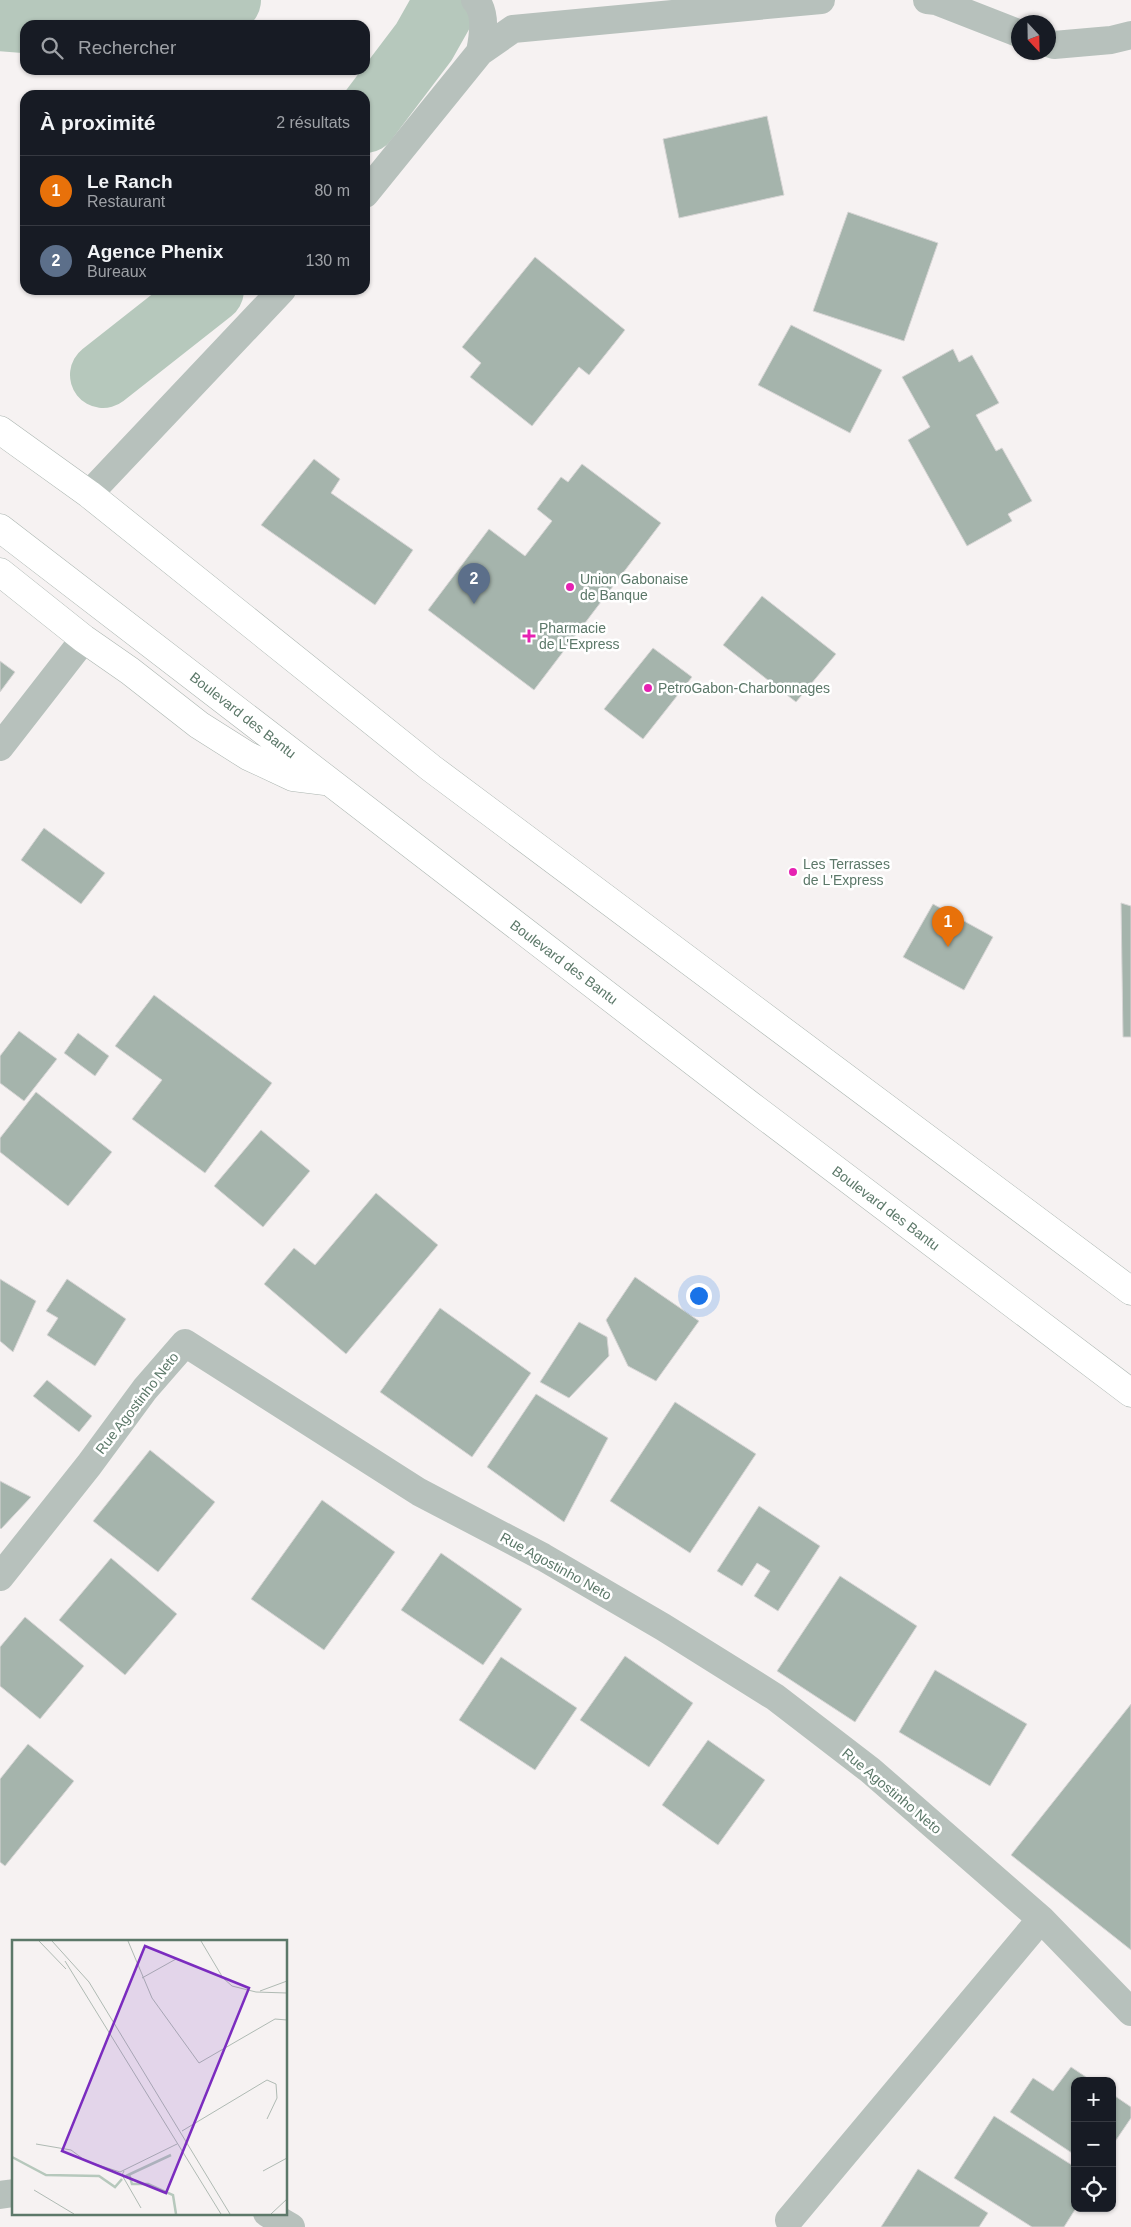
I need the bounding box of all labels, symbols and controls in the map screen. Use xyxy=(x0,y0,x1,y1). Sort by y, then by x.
north arrow xyxy=(1011,15,1056,60)
search box xyxy=(20,20,370,75)
icon: search xyxy=(38,34,66,62)
text: Rechercher xyxy=(78,37,176,58)
text: À proximité xyxy=(40,111,156,134)
text: 2 résultats xyxy=(276,114,350,131)
text: Le Ranch xyxy=(87,171,173,192)
text: 1 xyxy=(52,182,60,199)
text: 80 m xyxy=(314,182,350,199)
text: Restaurant xyxy=(87,193,165,210)
text: Agence Phenix xyxy=(87,241,223,262)
text: 2 xyxy=(52,252,60,269)
text: 130 m xyxy=(306,252,350,269)
text: Bureaux xyxy=(87,263,147,280)
pin: 2 xyxy=(458,563,490,604)
place label: Union Gabonaise de Banque xyxy=(580,571,688,603)
marker: Union Gabonaise de Banque xyxy=(564,581,576,593)
place label: Pharmacie de L'Express xyxy=(539,620,620,652)
marker: Pharmacie de L'Express xyxy=(523,630,535,642)
street label: Boulevard des Bantu xyxy=(187,669,299,761)
place label: PetroGabon-Charbonnages xyxy=(658,680,830,696)
marker: PetroGabon-Charbonnages xyxy=(642,682,654,694)
place label: Les Terrasses de L'Express xyxy=(803,856,890,888)
marker: Les Terrasses de L'Express xyxy=(787,866,799,878)
pin: 1 xyxy=(932,906,964,947)
street label: Boulevard des Bantu xyxy=(507,916,621,1008)
street label: Boulevard des Bantu xyxy=(829,1162,943,1254)
your location xyxy=(686,1283,712,1309)
street label: Rue Agostinho Neto xyxy=(92,1349,182,1457)
street label: Rue Agostinho Neto xyxy=(498,1529,615,1603)
street label: Rue Agostinho Neto xyxy=(839,1745,945,1837)
inset map xyxy=(12,1940,288,2214)
map controls xyxy=(1071,2077,1116,2212)
button: + xyxy=(1071,2077,1116,2122)
button: − xyxy=(1071,2122,1116,2167)
button: locate xyxy=(1071,2167,1116,2212)

